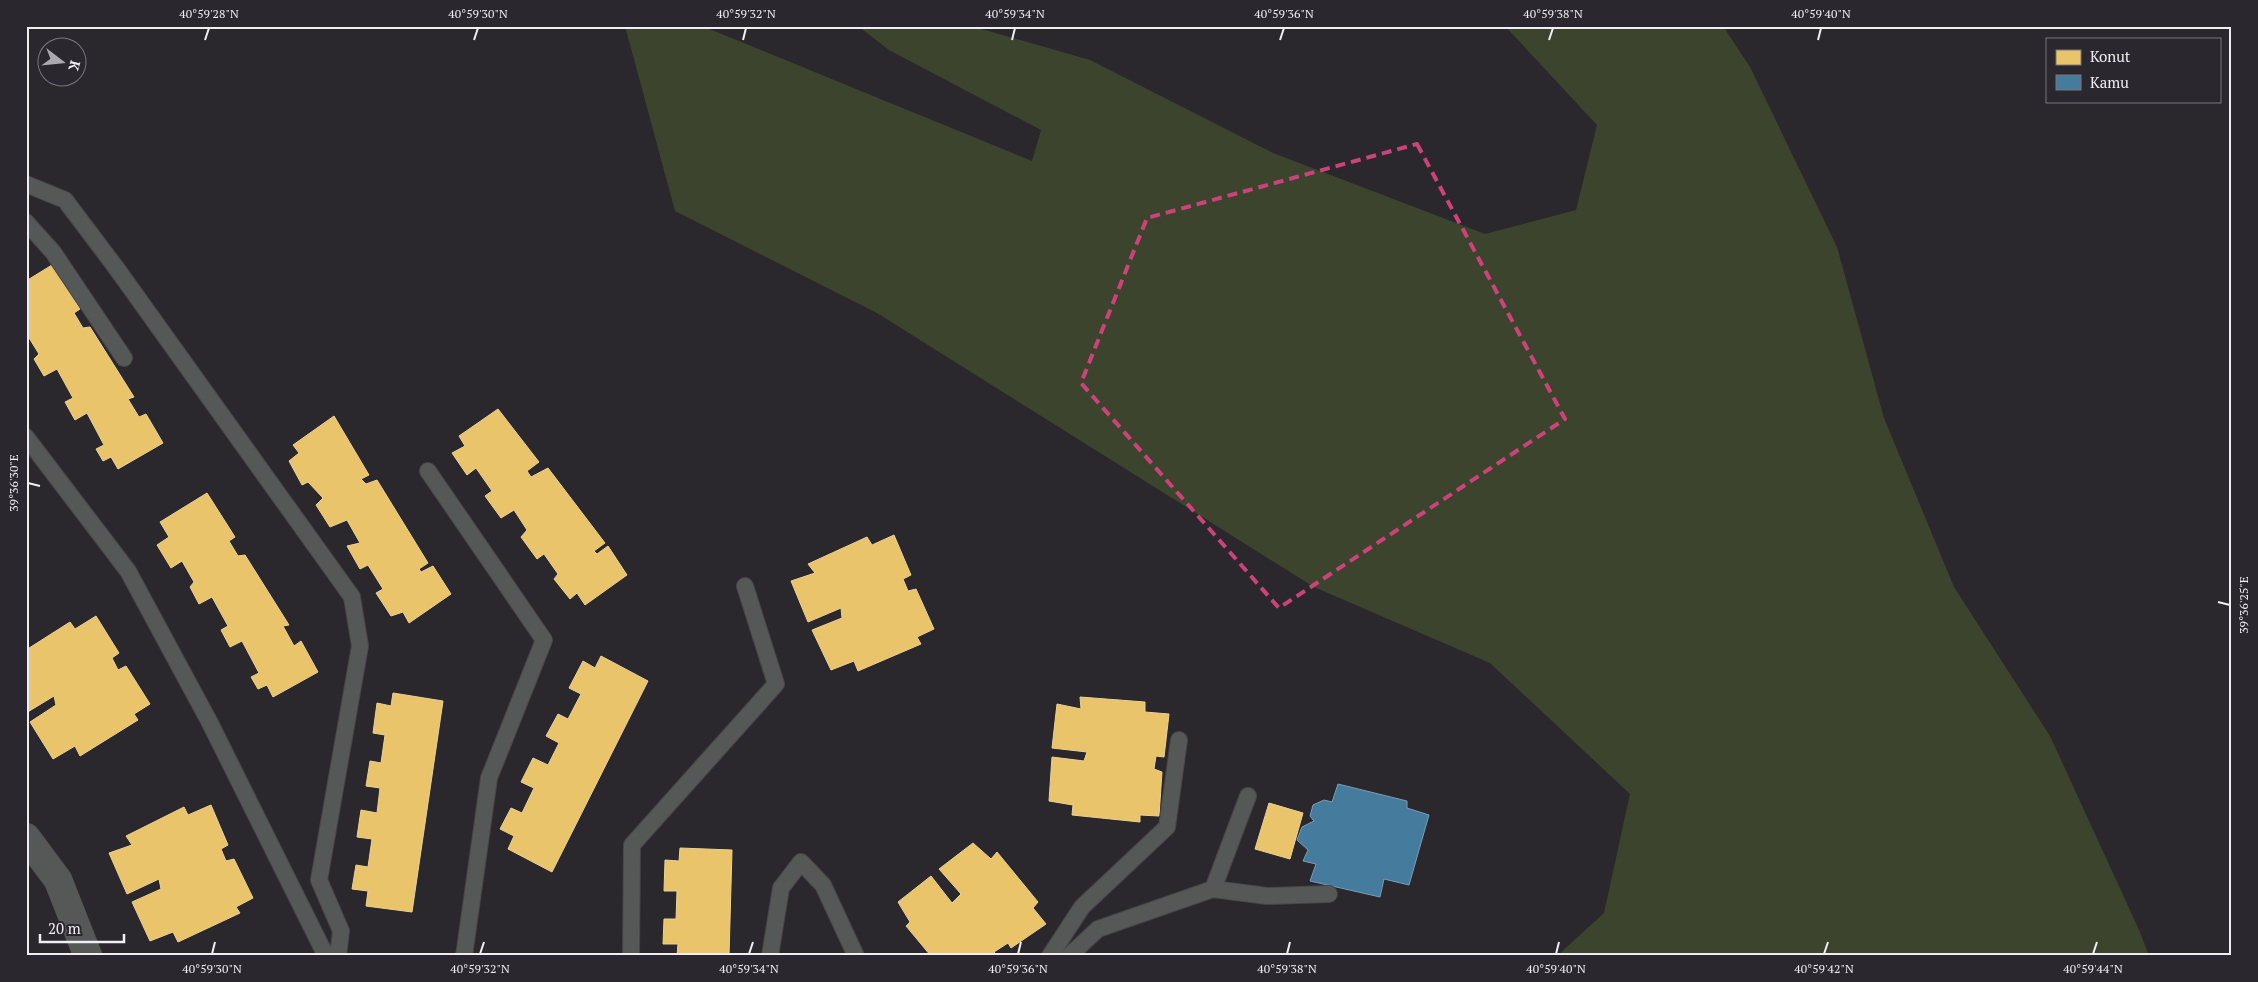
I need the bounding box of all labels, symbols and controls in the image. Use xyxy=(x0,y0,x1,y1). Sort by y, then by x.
text: 40°59'28"N xyxy=(179,6,239,21)
text: 40°59'30"N xyxy=(448,6,508,21)
text: 40°59'32"N xyxy=(716,6,776,21)
text: 40°59'34"N xyxy=(985,6,1045,21)
text: 40°59'36"N xyxy=(1254,6,1314,21)
text: 40°59'38"N xyxy=(1523,6,1583,21)
text: 40°59'40"N xyxy=(1791,6,1851,21)
north arrow xyxy=(38,38,88,88)
legend xyxy=(2046,38,2220,102)
text: Konut xyxy=(2090,46,2131,66)
text: K xyxy=(64,58,85,73)
text: Kamu xyxy=(2090,72,2129,92)
text: 39°36'30"E xyxy=(6,454,21,512)
text: 39°36'25"E xyxy=(2236,576,2251,634)
scale bar xyxy=(40,912,124,944)
text: 20 m xyxy=(48,918,81,938)
text: 40°59'30"N xyxy=(182,961,242,976)
text: 40°59'32"N xyxy=(450,961,510,976)
text: 40°59'34"N xyxy=(719,961,779,976)
text: 40°59'36"N xyxy=(988,961,1048,976)
text: 40°59'38"N xyxy=(1257,961,1317,976)
text: 40°59'40"N xyxy=(1526,961,1586,976)
text: 40°59'42"N xyxy=(1794,961,1854,976)
text: 40°59'44"N xyxy=(2063,961,2123,976)

